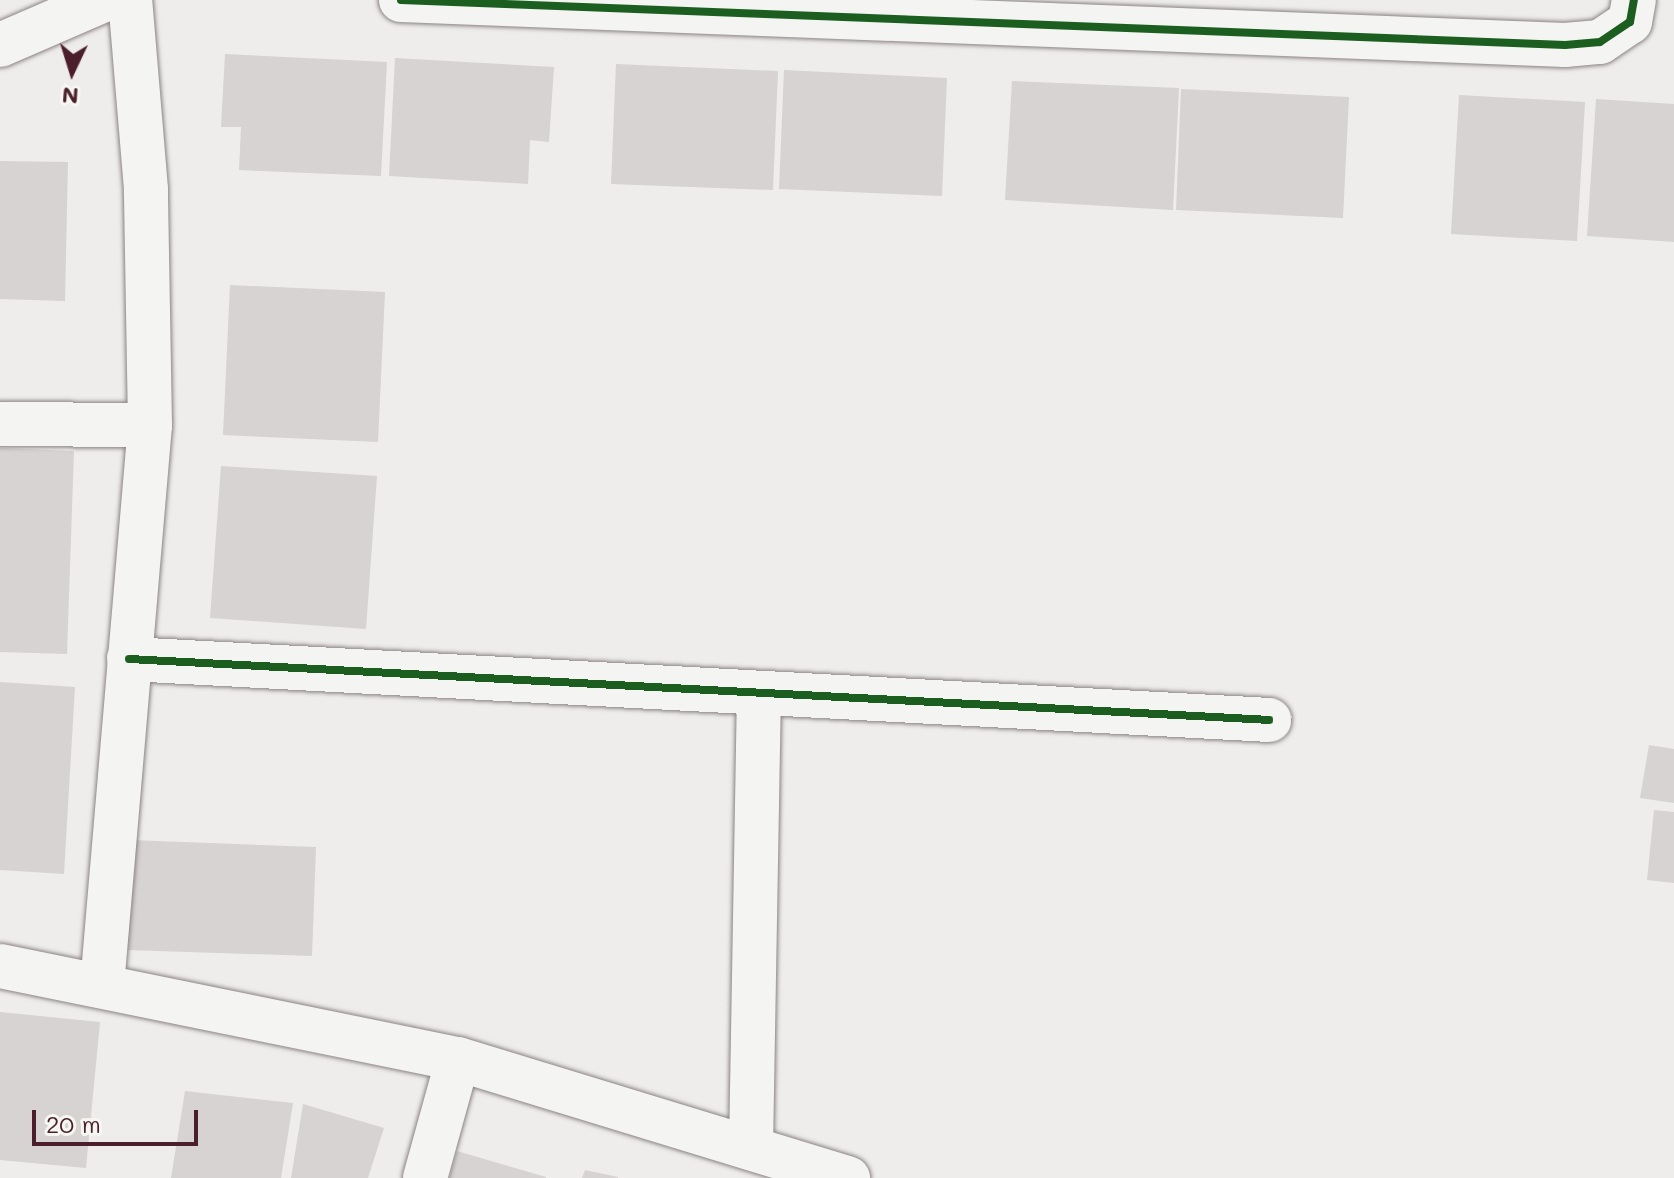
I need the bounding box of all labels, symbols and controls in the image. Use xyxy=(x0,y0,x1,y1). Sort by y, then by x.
north arrow xyxy=(32,32,112,112)
text: N xyxy=(61,81,80,111)
scale bar xyxy=(36,1094,202,1144)
text: 20 m xyxy=(46,1108,101,1139)

